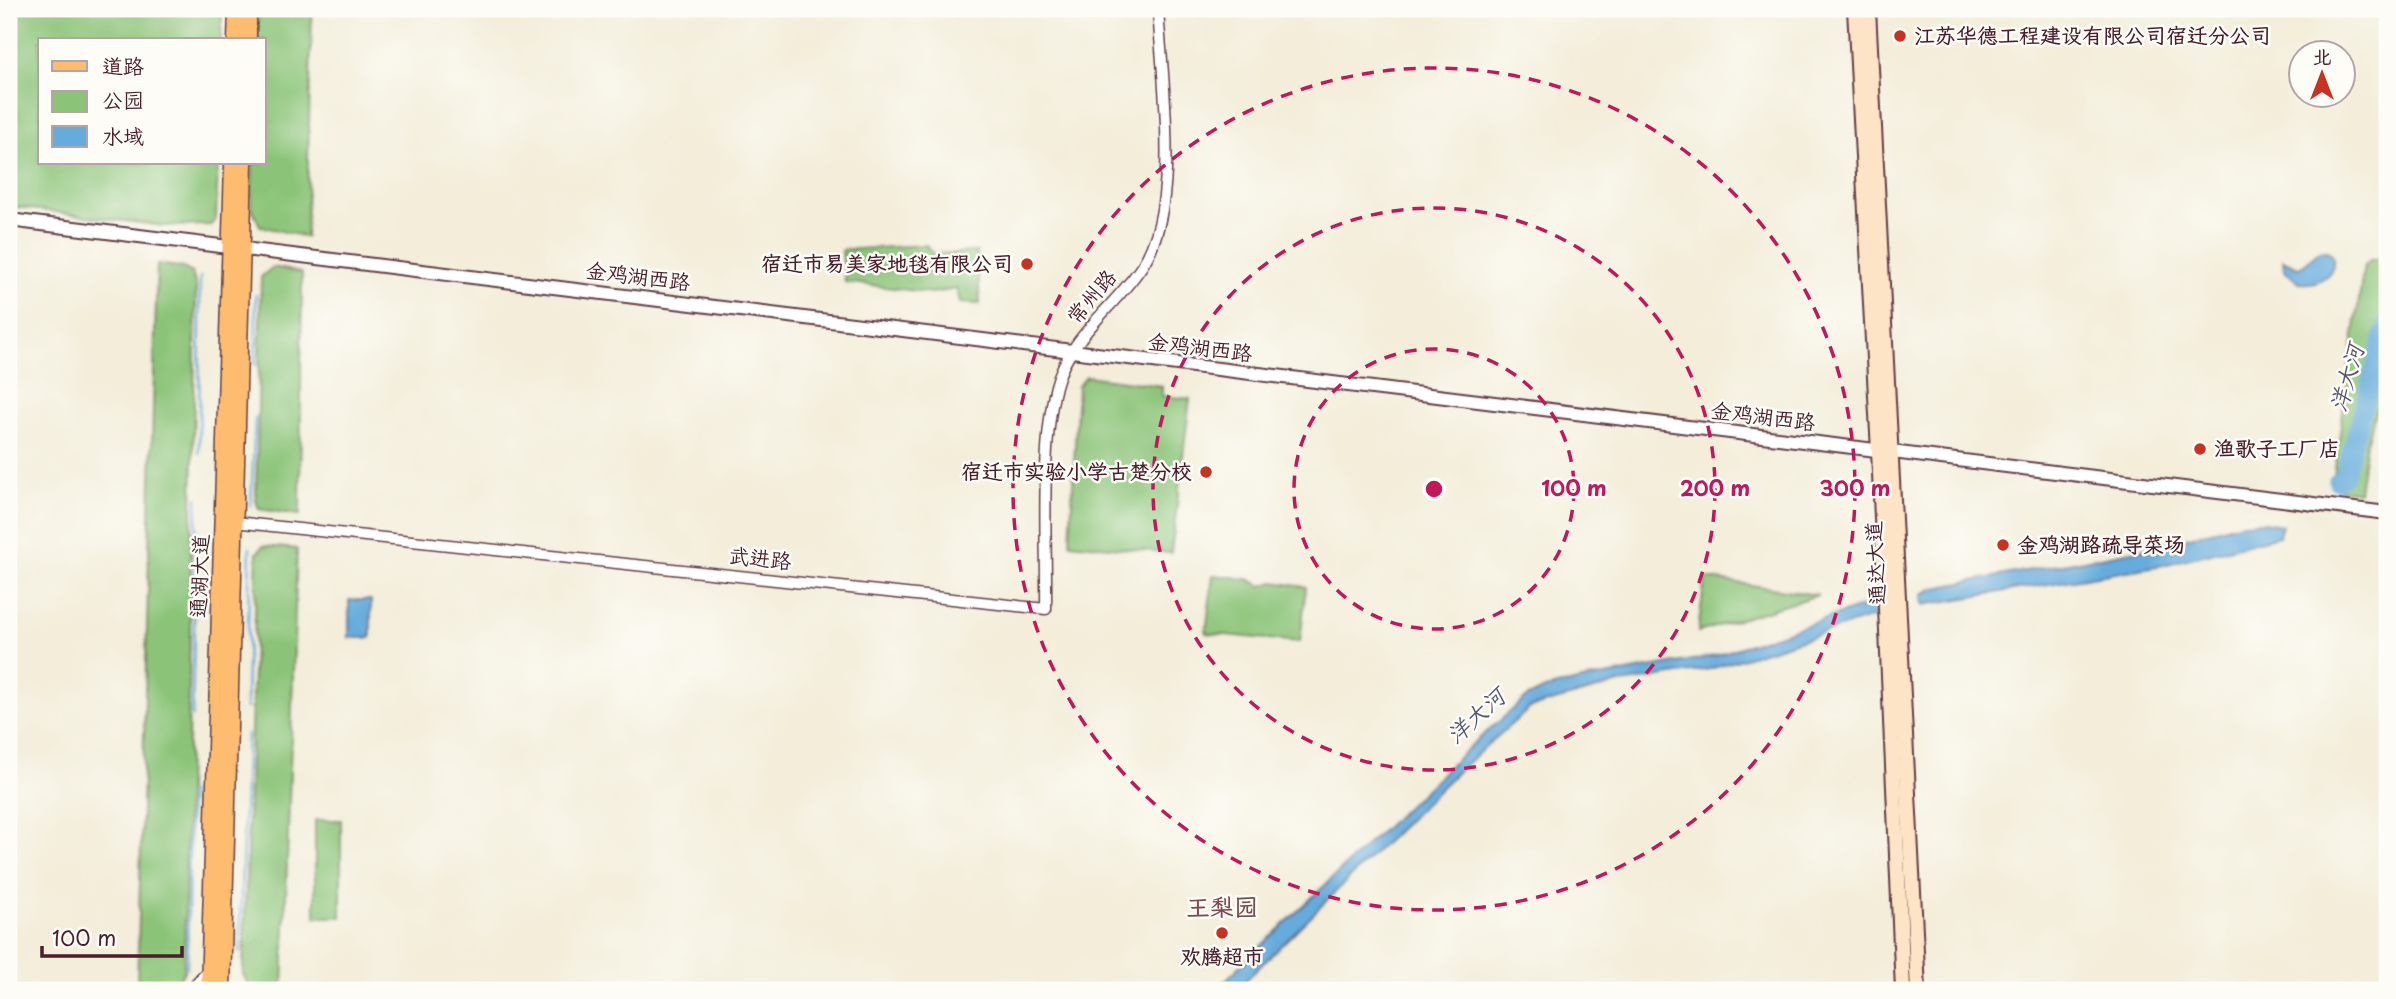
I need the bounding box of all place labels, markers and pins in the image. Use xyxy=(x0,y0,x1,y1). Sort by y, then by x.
place label: 江苏华德工程建设有限公司宿迁分公司 xyxy=(1914,18,2271,50)
marker: 江苏华德工程建设有限公司宿迁分公司 xyxy=(1892,28,1908,44)
place label: 宿迁市易美家地毯有限公司 xyxy=(761,246,1013,278)
marker: 宿迁市易美家地毯有限公司 xyxy=(1019,256,1035,272)
place label: 渔歌子工厂店 xyxy=(2214,431,2340,463)
marker: 渔歌子工厂店 xyxy=(2192,441,2208,457)
place label: 宿迁市实验小学古楚分校 xyxy=(961,454,1192,486)
marker: 宿迁市实验小学古楚分校 xyxy=(1198,464,1214,480)
centre of rings xyxy=(1422,477,1446,501)
place label: 金鸡湖路疏导菜场 xyxy=(2017,527,2185,559)
marker: 金鸡湖路疏导菜场 xyxy=(1995,537,2011,553)
marker: 欢腾超市 xyxy=(1214,925,1230,941)
place label: 欢腾超市 xyxy=(1180,939,1264,971)

